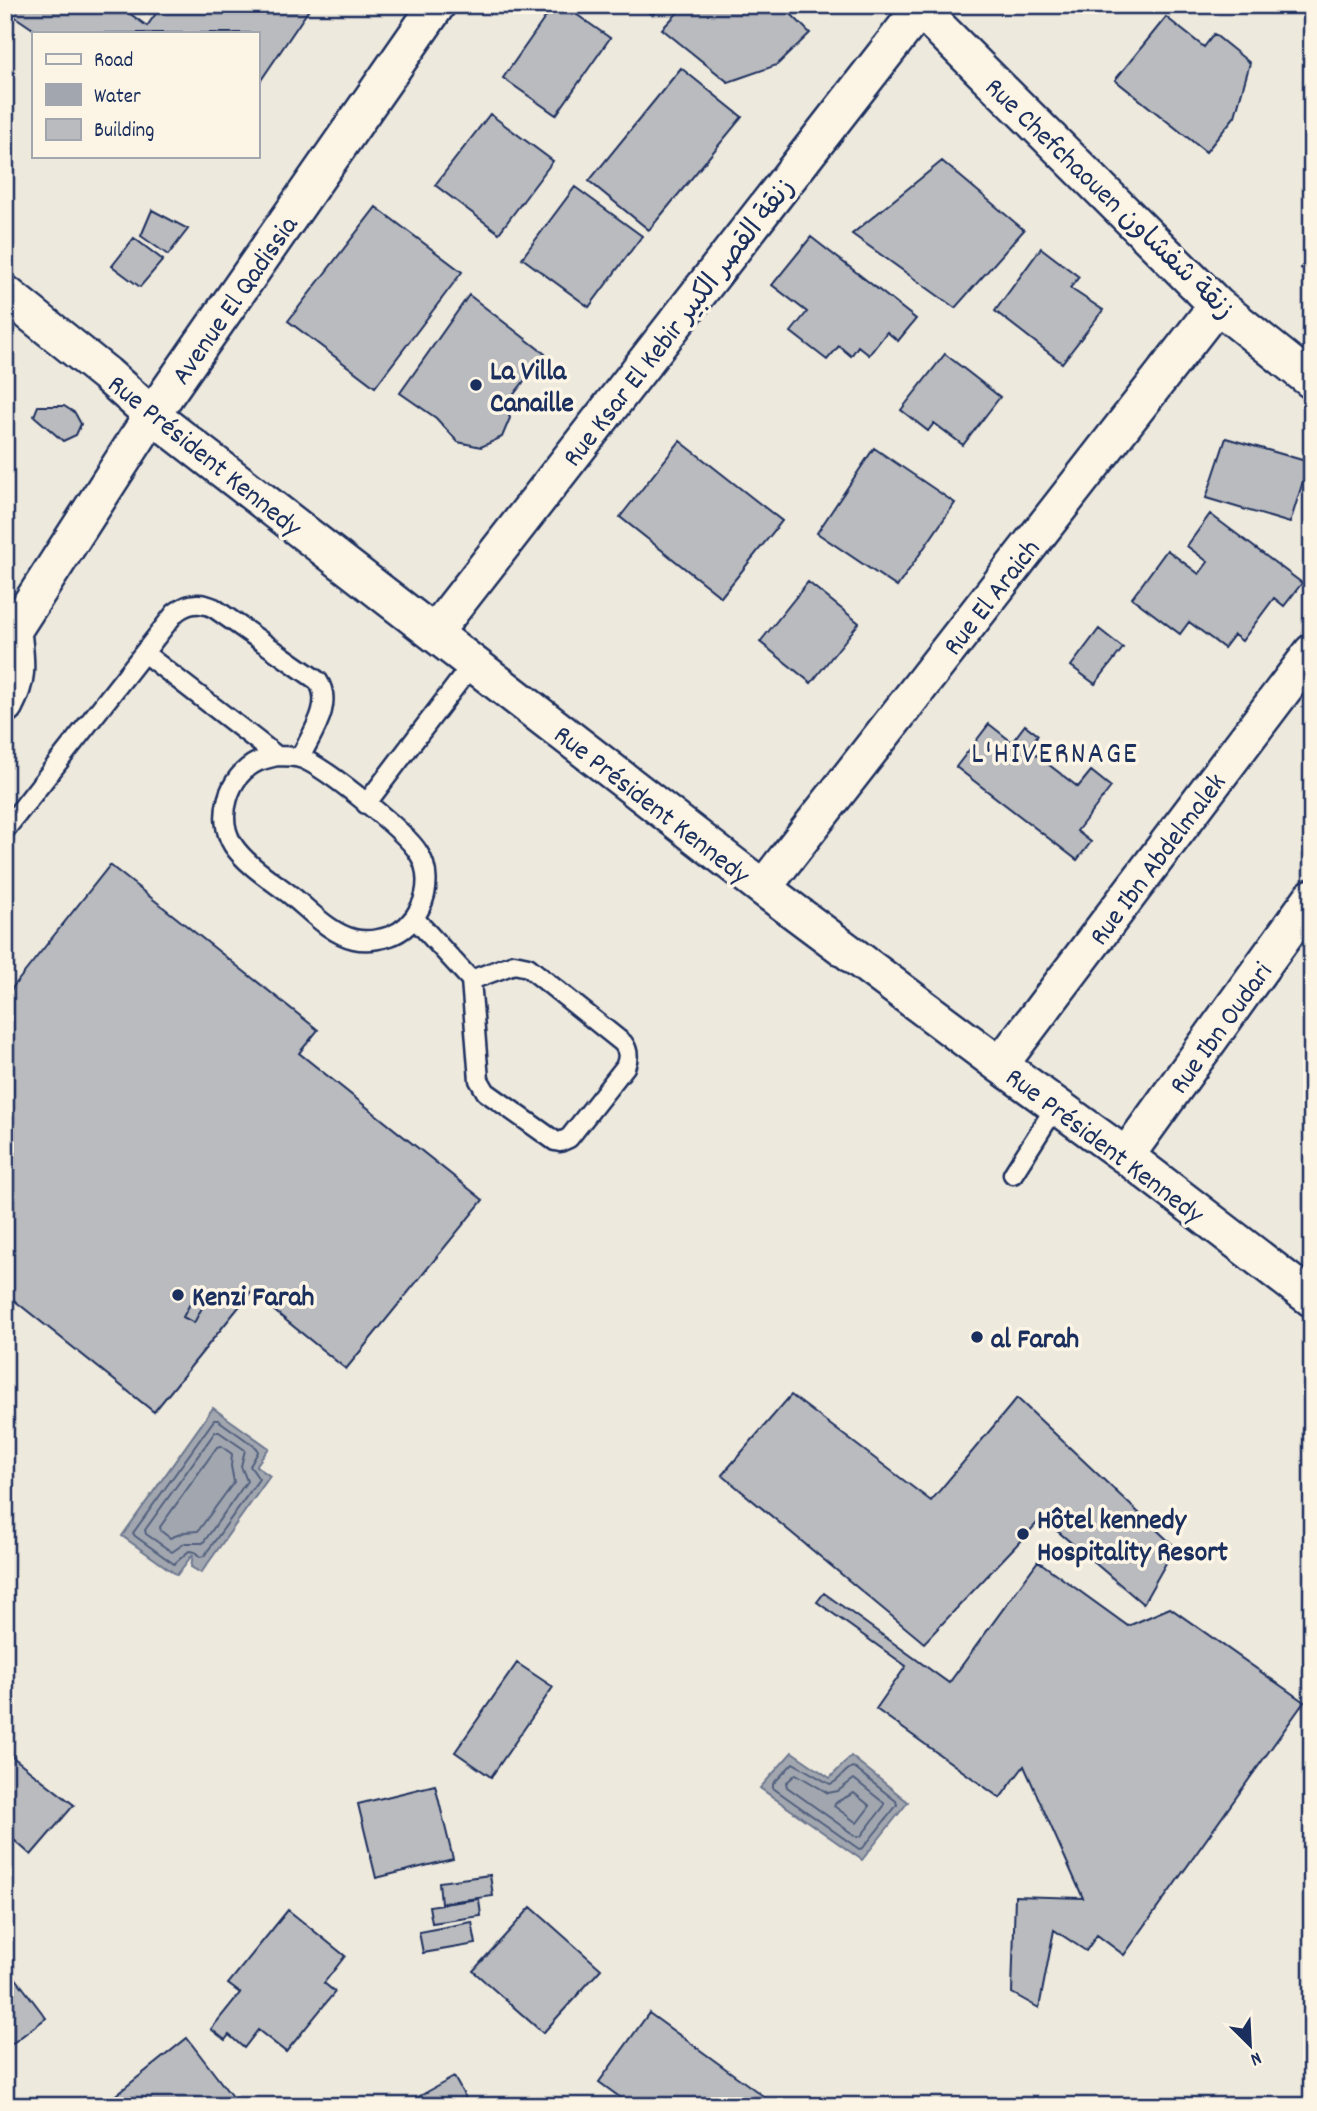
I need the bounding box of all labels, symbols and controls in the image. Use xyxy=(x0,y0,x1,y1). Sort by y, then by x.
legend xyxy=(32,32,259,158)
text: Road xyxy=(94,47,133,77)
street label: Rue Chefchaouen زنقة شفشاون xyxy=(973,70,1242,331)
text: Water xyxy=(94,83,141,113)
text: Building xyxy=(94,117,154,147)
street label: Rue Ksar El Kebir زنقة القصر الكبير xyxy=(555,171,807,477)
street label: Avenue El Qadissia xyxy=(164,208,311,395)
place label: La Villa Canaille xyxy=(490,354,574,426)
street label: Rue Président Kennedy xyxy=(97,367,309,549)
marker: La Villa Canaille xyxy=(468,377,484,393)
street label: Rue El Araich xyxy=(936,532,1052,666)
street label: Rue Président Kennedy xyxy=(543,717,757,897)
district label: L'HIVERNAGE xyxy=(971,735,1139,778)
street label: Rue Ibn Abdelmalek xyxy=(1082,766,1238,956)
street label: Rue Ibn Oudari xyxy=(1161,956,1285,1104)
street label: Rue Président Kennedy xyxy=(995,1060,1211,1236)
place label: Kenzi Farah xyxy=(192,1280,315,1320)
marker: Kenzi Farah xyxy=(170,1287,186,1303)
place label: al Farah xyxy=(991,1322,1079,1362)
marker: al Farah xyxy=(969,1329,985,1345)
place label: Hôtel kennedy Hospitality Resort xyxy=(1037,1503,1229,1575)
marker: Hôtel kennedy Hospitality Resort xyxy=(1015,1526,1031,1542)
north arrow xyxy=(1216,2010,1286,2080)
text: N xyxy=(1246,2043,1265,2072)

